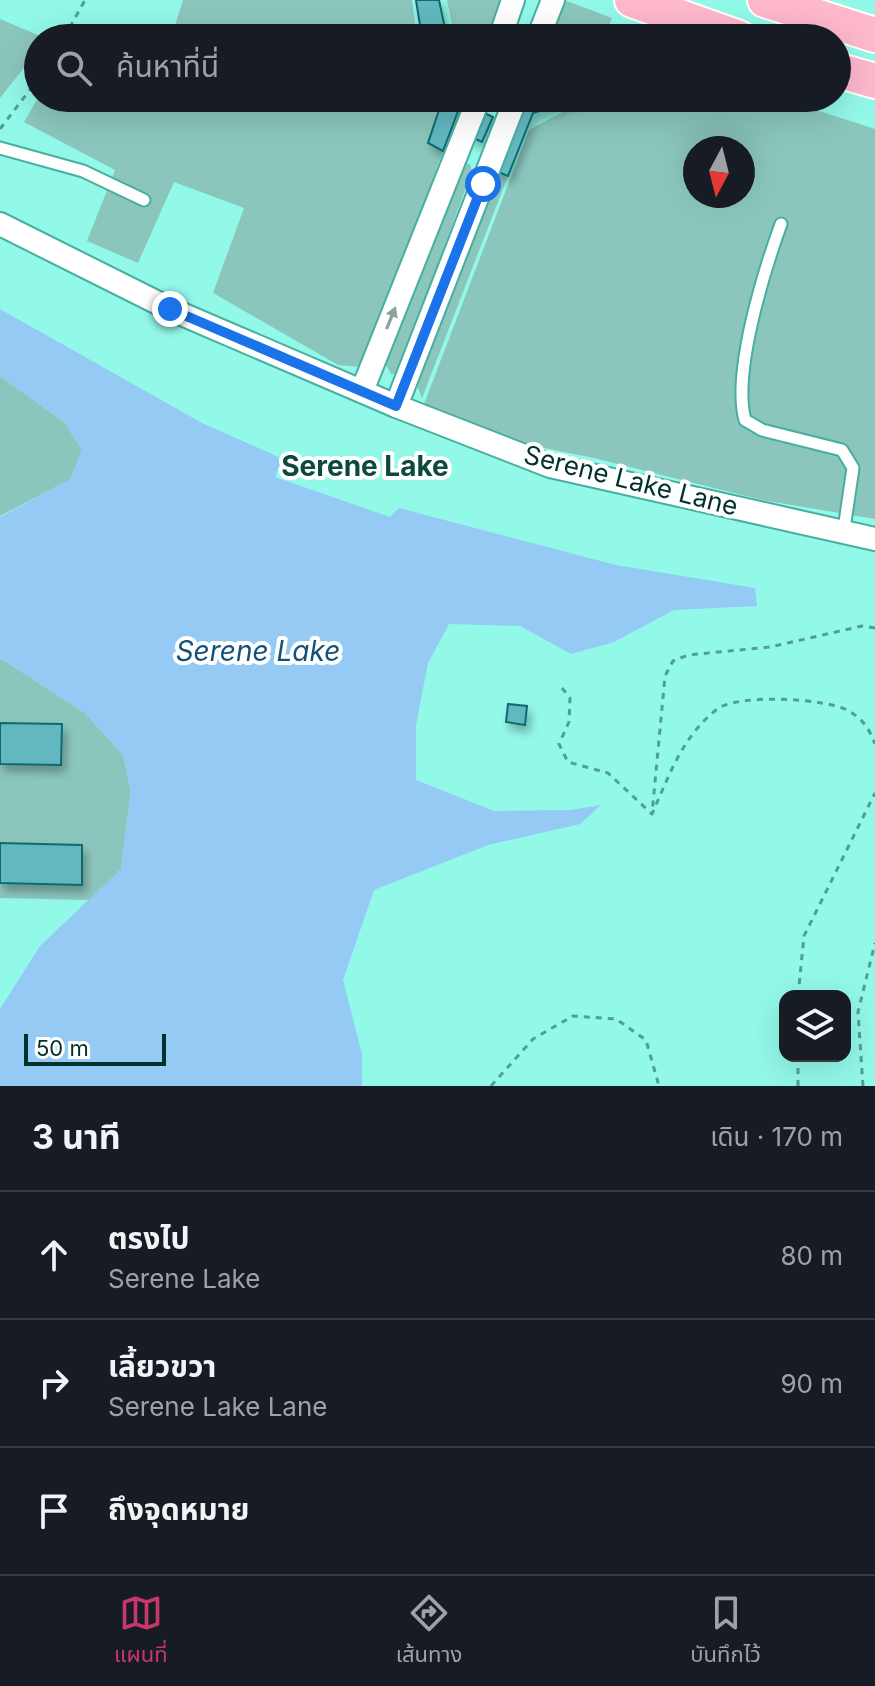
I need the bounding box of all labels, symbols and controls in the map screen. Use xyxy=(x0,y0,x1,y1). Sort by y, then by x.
search box xyxy=(24,24,851,112)
icon: search xyxy=(52,46,96,90)
text: ค้นหาที่นี่ xyxy=(116,48,219,84)
north arrow xyxy=(683,136,755,208)
route start xyxy=(465,166,501,202)
route end xyxy=(152,291,188,327)
one-way arrow xyxy=(385,306,398,330)
street label: Serene Lake Lane xyxy=(521,438,741,522)
district label: Serene Lake xyxy=(281,449,449,483)
water label: Serene Lake xyxy=(176,634,340,668)
map controls xyxy=(779,990,851,1062)
button: layers xyxy=(779,990,851,1062)
scale bar xyxy=(24,1030,166,1066)
text: 50 m xyxy=(36,1035,89,1061)
text: 3 นาที xyxy=(32,1116,121,1157)
text: เดิน · 170 m xyxy=(710,1121,843,1152)
text: ตรงไป xyxy=(108,1220,190,1256)
icon: ahead xyxy=(32,1233,76,1277)
text: 80 m xyxy=(780,1240,843,1271)
text: Serene Lake xyxy=(108,1263,260,1294)
text: เลี้ยวขวา xyxy=(108,1348,216,1384)
icon: right xyxy=(32,1361,76,1405)
text: 90 m xyxy=(780,1368,843,1399)
text: Serene Lake Lane xyxy=(108,1391,327,1422)
icon: arrive xyxy=(32,1489,76,1533)
text: ถึงจุดหมาย xyxy=(108,1491,249,1527)
tab: แผนที่ xyxy=(114,1591,168,1672)
tab: เส้นทาง xyxy=(396,1591,462,1672)
tab: บันทึกไว้ xyxy=(690,1591,761,1672)

